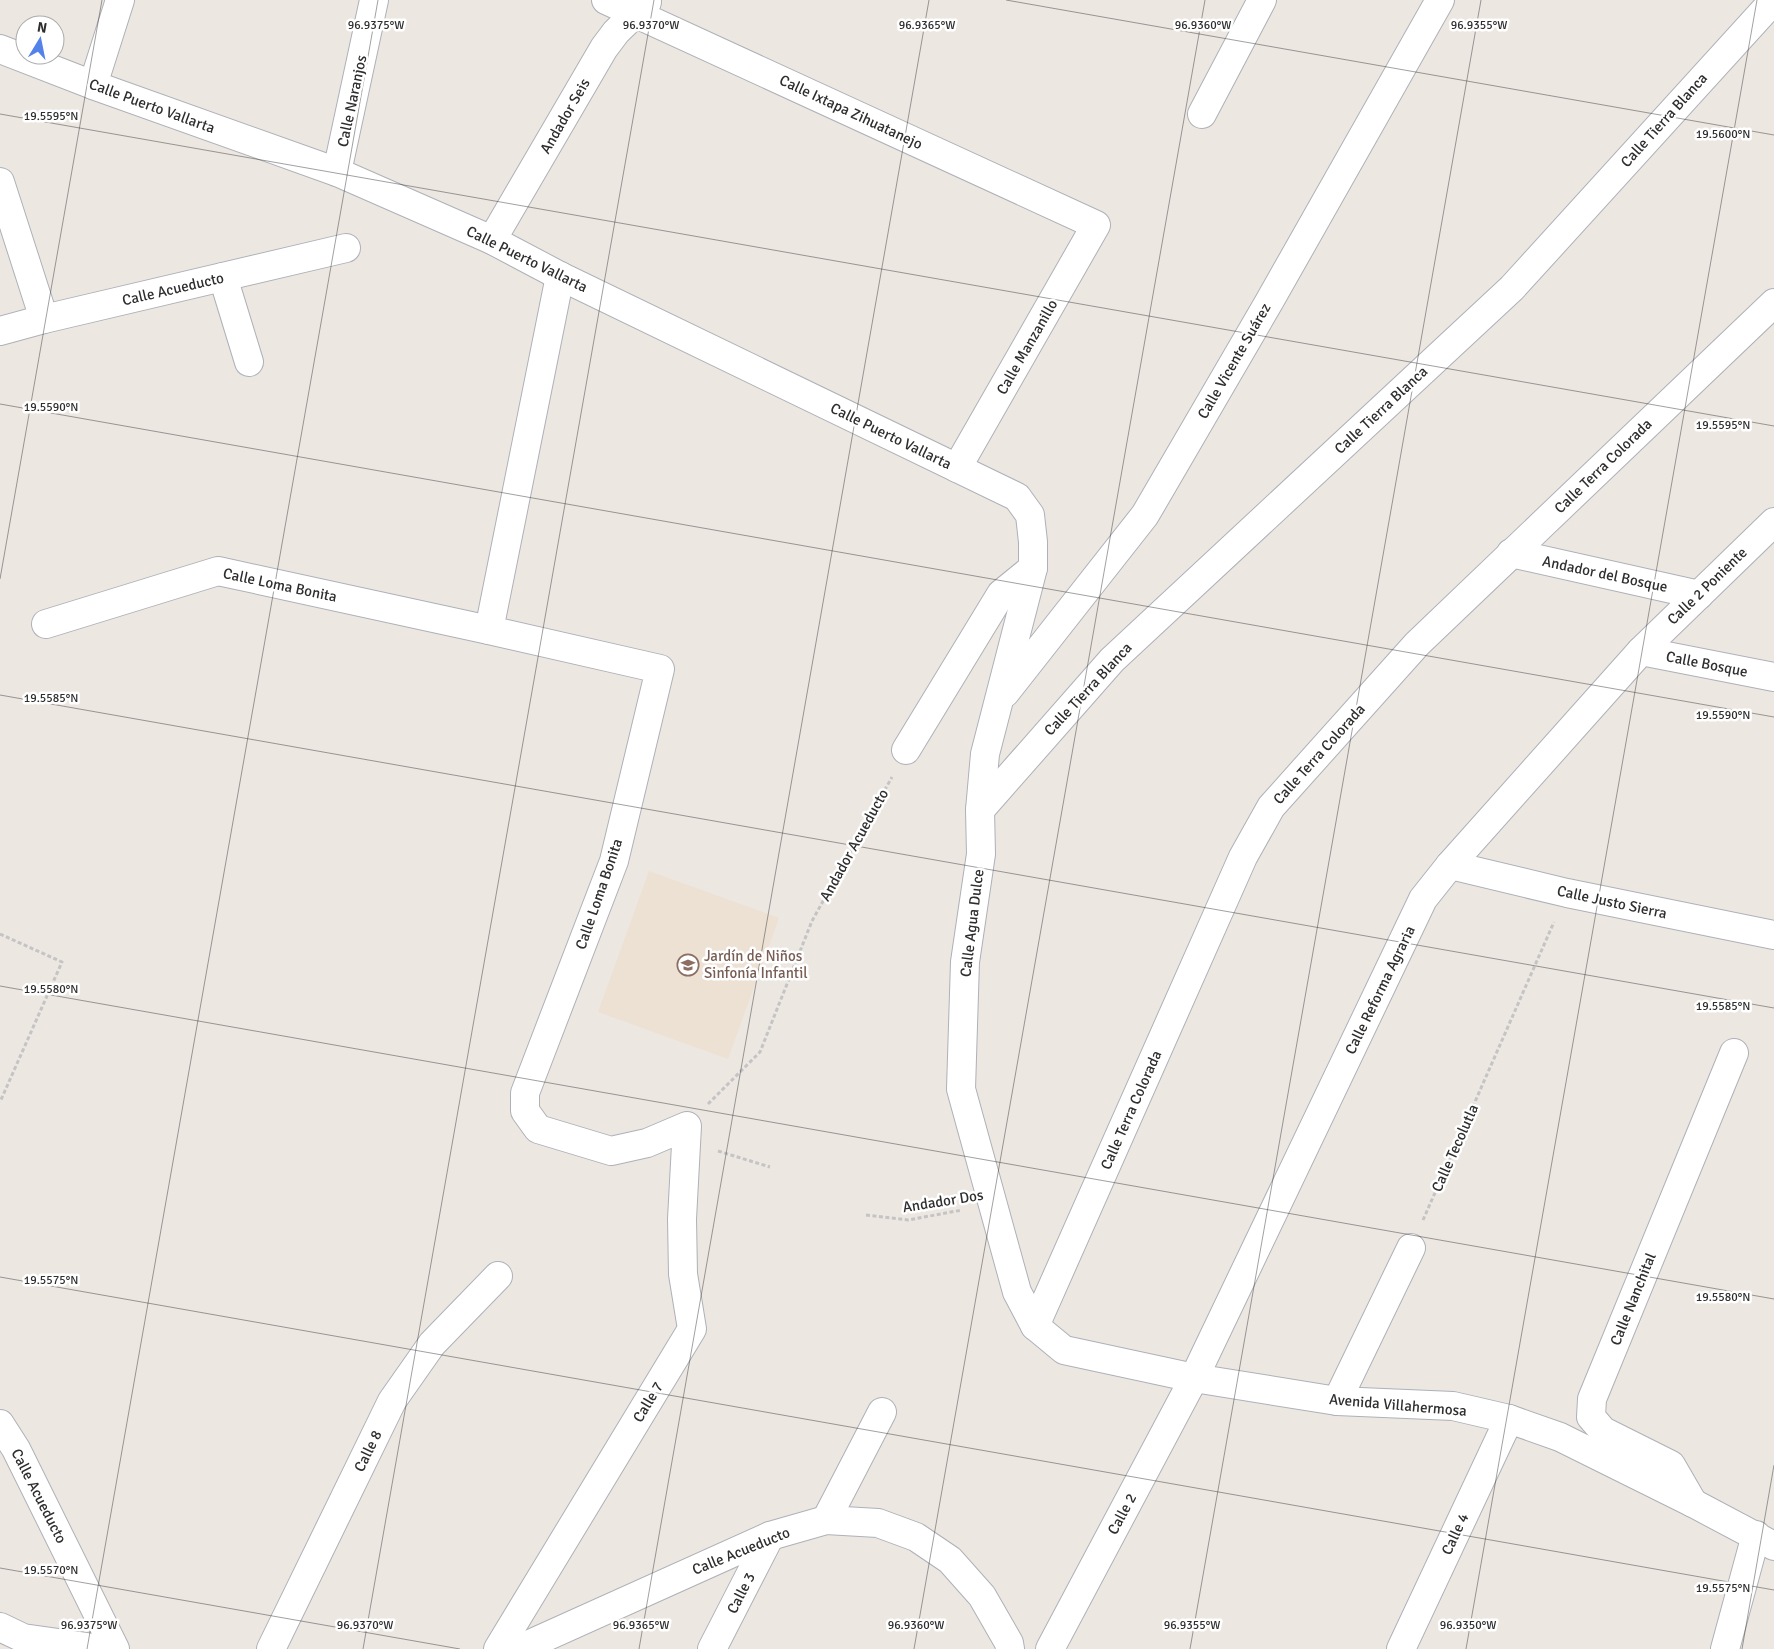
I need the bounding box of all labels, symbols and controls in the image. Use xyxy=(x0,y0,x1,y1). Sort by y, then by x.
north arrow xyxy=(15,15,65,65)
text: N xyxy=(36,18,48,37)
text: 96.9375°W xyxy=(348,18,404,33)
text: 96.9370°W xyxy=(623,18,679,33)
text: 96.9365°W xyxy=(899,18,955,33)
text: 96.9360°W xyxy=(1175,18,1231,33)
text: 96.9355°W xyxy=(1451,18,1507,33)
street label: Calle Naranjos xyxy=(333,53,371,149)
street label: Calle Tierra Blanca xyxy=(1617,69,1711,171)
street label: Calle Ixtapa Zihuatanejo xyxy=(777,71,926,153)
street label: Calle Puerto Vallarta xyxy=(87,75,217,137)
street label: Andador Seis xyxy=(536,75,594,157)
text: 19.5595°N xyxy=(24,109,78,124)
text: 19.5600°N xyxy=(1696,127,1750,142)
street label: Calle Puerto Vallarta xyxy=(464,222,590,296)
street label: Calle Acueducto xyxy=(120,269,226,309)
street label: Calle Manzanillo xyxy=(993,296,1062,398)
street label: Calle Vicente Suárez xyxy=(1194,300,1275,422)
street label: Calle Tierra Blanca xyxy=(1331,362,1431,458)
street label: Calle Puerto Vallarta xyxy=(828,399,954,473)
text: 19.5590°N xyxy=(24,400,78,415)
street label: Calle Terra Colorada xyxy=(1550,415,1656,517)
text: 19.5595°N xyxy=(1696,418,1750,433)
street label: Calle 2 Poniente xyxy=(1663,544,1751,628)
street label: Andador del Bosque xyxy=(1541,552,1669,596)
street label: Calle Loma Bonita xyxy=(221,564,339,606)
street label: Calle Tierra Blanca xyxy=(1040,639,1136,739)
street label: Calle Bosque xyxy=(1665,647,1749,681)
text: 19.5585°N xyxy=(24,691,78,706)
street label: Calle Terra Colorada xyxy=(1269,700,1369,808)
text: 19.5590°N xyxy=(1696,708,1750,723)
street label: Andador Acueducto xyxy=(816,786,892,904)
street label: Calle Loma Bonita xyxy=(572,836,626,952)
street label: Calle Agua Dulce xyxy=(956,868,988,978)
street label: Calle Justo Sierra xyxy=(1555,882,1669,922)
street label: Calle Reforma Agraria xyxy=(1341,923,1419,1057)
place label: Jardín de Niños Sinfonía Infantil xyxy=(704,947,808,982)
school or university icon: Jardín de Niños Sinfonía Infantil xyxy=(676,953,700,977)
text: 19.5580°N xyxy=(24,982,78,997)
text: 19.5585°N xyxy=(1696,999,1750,1014)
street label: Calle Terra Colorada xyxy=(1097,1048,1165,1172)
street label: Calle Tecolutla xyxy=(1428,1101,1482,1195)
street label: Andador Dos xyxy=(901,1186,985,1216)
street label: Calle Nanchital xyxy=(1606,1250,1660,1348)
text: 19.5575°N xyxy=(24,1273,78,1288)
text: 19.5580°N xyxy=(1696,1290,1750,1305)
street label: Calle 7 xyxy=(629,1379,667,1425)
street label: Avenida Villahermosa xyxy=(1328,1390,1468,1420)
street label: Calle 8 xyxy=(350,1427,386,1475)
street label: Calle Acueducto xyxy=(7,1446,71,1546)
street label: Calle 2 xyxy=(1104,1490,1140,1538)
street label: Calle 4 xyxy=(1438,1510,1472,1558)
street label: Calle Acueducto xyxy=(690,1523,793,1579)
text: 19.5570°N xyxy=(24,1563,78,1578)
street label: Calle 3 xyxy=(723,1569,759,1617)
text: 19.5575°N xyxy=(1696,1581,1750,1596)
text: 96.9375°W xyxy=(61,1618,117,1633)
text: 96.9370°W xyxy=(337,1618,393,1633)
text: 96.9365°W xyxy=(613,1618,669,1633)
text: 96.9360°W xyxy=(888,1618,944,1633)
text: 96.9355°W xyxy=(1164,1618,1220,1633)
text: 96.9350°W xyxy=(1440,1618,1496,1633)

